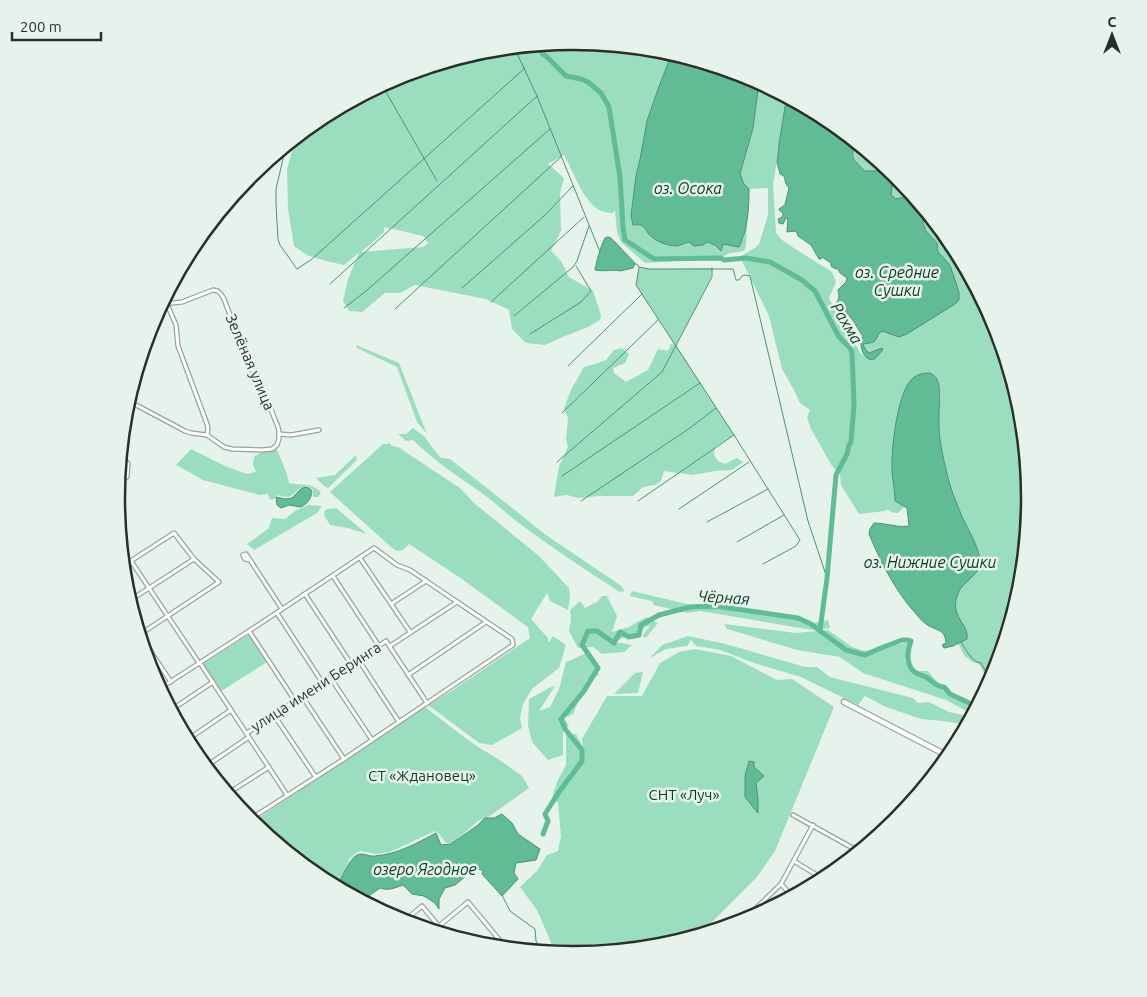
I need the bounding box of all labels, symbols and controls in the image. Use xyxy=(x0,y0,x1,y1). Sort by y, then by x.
scale bar xyxy=(12,10,101,42)
north arrow xyxy=(1087,10,1137,60)
text: С xyxy=(1108,14,1117,30)
text: 200 m xyxy=(20,18,62,35)
water label: оз. Осока xyxy=(654,179,722,197)
water label: оз. Средние Сушки xyxy=(855,263,939,299)
water label: Рахма xyxy=(828,299,867,347)
street label: Зелёная улица xyxy=(223,311,278,412)
water label: оз. Нижние Сушки xyxy=(864,553,997,571)
water label: Чёрная xyxy=(698,586,750,608)
street label: улица имени Беринга xyxy=(248,638,384,735)
park label: СТ «Ждановец» xyxy=(368,767,476,784)
park label: СНТ «Луч» xyxy=(649,786,719,803)
water label: озеро Ягодное xyxy=(373,860,477,878)

